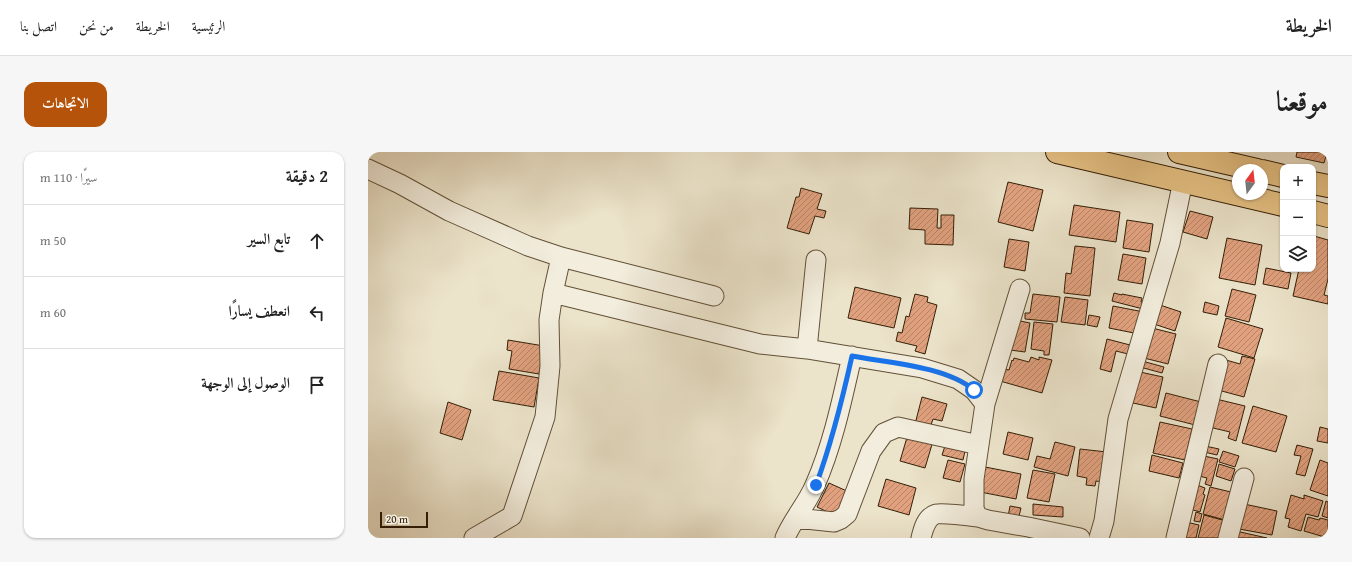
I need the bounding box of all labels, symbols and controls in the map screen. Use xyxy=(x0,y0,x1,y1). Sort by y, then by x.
text: الخريطة xyxy=(1286,11,1332,39)
text: اتصل بنا xyxy=(20,16,57,36)
text: من نحن xyxy=(79,16,114,36)
text: الخريطة xyxy=(136,16,170,36)
text: الرئيسية xyxy=(192,16,225,36)
text: موقعنا xyxy=(1276,80,1328,121)
button: الاتجاهات xyxy=(24,82,107,127)
text: 2 دقيقة xyxy=(286,163,328,188)
north arrow xyxy=(1232,164,1268,200)
map controls xyxy=(1280,164,1316,272)
button: + xyxy=(1280,164,1316,200)
text: سيرًا · 110 m xyxy=(40,168,98,187)
button: − xyxy=(1280,200,1316,236)
text: تابع السير xyxy=(248,228,290,249)
icon: ahead xyxy=(306,230,328,252)
text: 50 m xyxy=(40,231,66,250)
button: layers xyxy=(1280,236,1316,272)
text: انعطف يسارًا xyxy=(228,300,290,321)
icon: left xyxy=(306,302,328,324)
text: 60 m xyxy=(40,303,66,322)
text: الوصول إلى الوجهة xyxy=(201,372,290,393)
icon: arrive xyxy=(306,374,328,396)
route start xyxy=(965,381,983,399)
route end xyxy=(807,476,825,494)
scale bar xyxy=(380,510,428,529)
text: 20 m xyxy=(386,511,408,527)

